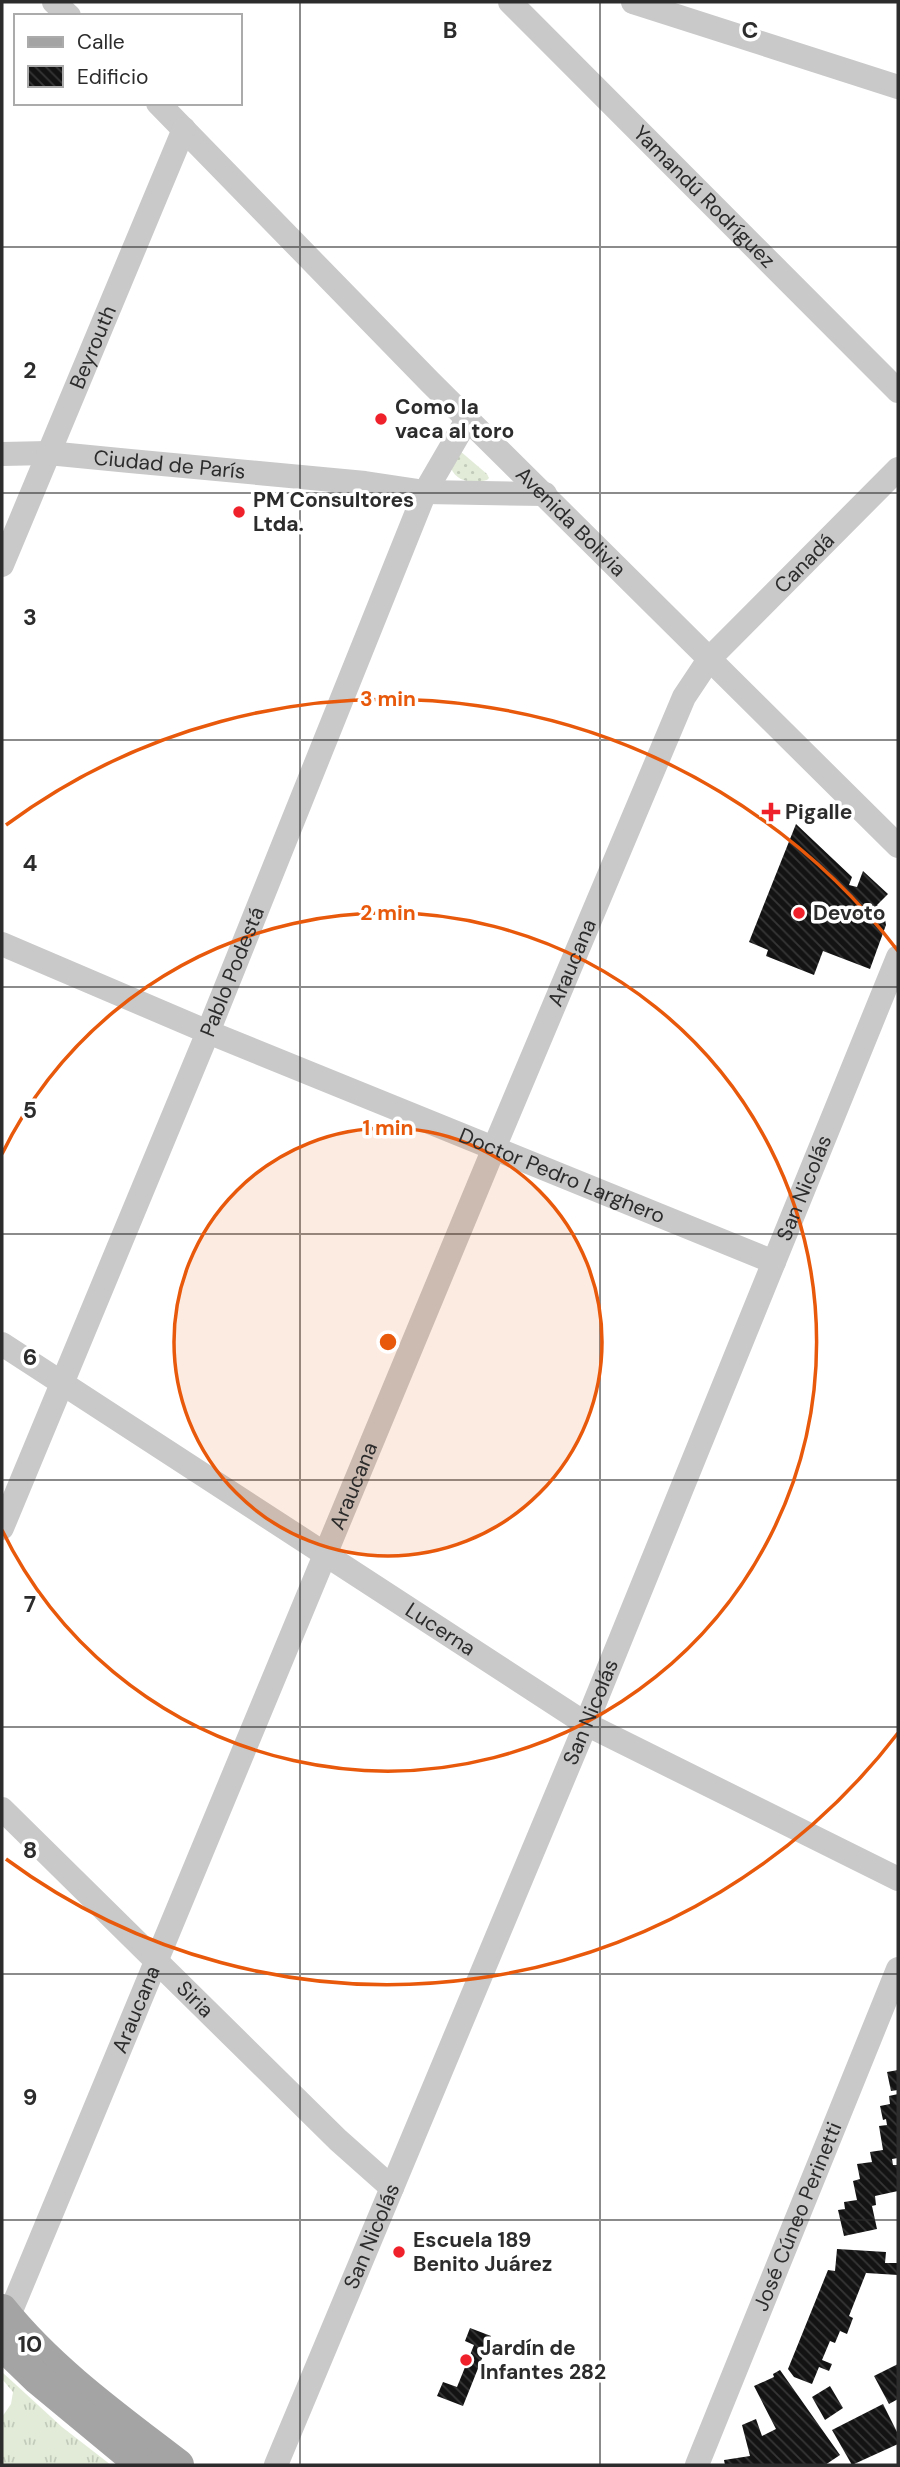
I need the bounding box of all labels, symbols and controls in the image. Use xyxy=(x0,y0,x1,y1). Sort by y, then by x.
legend xyxy=(14,14,242,105)
text: B xyxy=(443,15,457,45)
text: C xyxy=(742,15,758,45)
text: Calle xyxy=(77,28,125,56)
text: Edificio xyxy=(77,63,148,91)
street label: Yamandú Rodríguez xyxy=(627,119,781,274)
street label: Beyrouth xyxy=(63,301,123,393)
text: 2 xyxy=(23,355,37,385)
place label: Como la vaca al toro xyxy=(395,393,514,445)
marker: Como la vaca al toro xyxy=(373,411,389,427)
street label: Ciudad de París xyxy=(92,444,247,486)
street label: Avenida Bolivia xyxy=(509,461,632,583)
place label: PM Consultores Ltda. xyxy=(253,486,414,538)
marker: PM Consultores Ltda. xyxy=(231,504,247,520)
street label: Canadá xyxy=(768,527,841,599)
text: 3 xyxy=(23,602,37,632)
text: 3 min xyxy=(360,685,416,713)
place label: Pigalle xyxy=(785,798,852,826)
marker: Pigalle xyxy=(763,804,779,820)
text: 4 xyxy=(23,848,38,878)
text: 2 min xyxy=(360,899,416,927)
place label: Devoto xyxy=(813,899,885,927)
street label: Pablo Podestá xyxy=(194,903,271,1041)
marker: Devoto xyxy=(791,905,807,921)
street label: Araucana xyxy=(541,915,603,1011)
text: 5 xyxy=(23,1095,37,1125)
text: 1 min xyxy=(362,1114,414,1142)
street label: Doctor Pedro Larghero xyxy=(455,1121,669,1230)
street label: San Nicolás xyxy=(770,1131,838,1245)
centre of rings xyxy=(376,1330,400,1354)
text: 6 xyxy=(23,1342,37,1372)
street label: Araucana xyxy=(323,1438,384,1534)
text: 7 xyxy=(24,1589,36,1619)
street label: Lucerna xyxy=(400,1596,481,1662)
street label: San Nicolás xyxy=(556,1655,625,1769)
text: 8 xyxy=(23,1835,37,1865)
street label: Araucana xyxy=(106,1962,167,2057)
street label: Siria xyxy=(170,1975,220,2024)
text: 9 xyxy=(23,2082,37,2112)
street label: José Cúneo Perinetti xyxy=(747,2118,849,2315)
street label: San Nicolás xyxy=(337,2179,406,2293)
place label: Escuela 189 Benito Juárez xyxy=(413,2226,552,2278)
marker: Escuela 189 Benito Juárez xyxy=(391,2244,407,2260)
text: 10 xyxy=(18,2329,42,2359)
place label: Jardín de Infantes 282 xyxy=(480,2334,606,2386)
marker: Jardín de Infantes 282 xyxy=(458,2352,474,2368)

